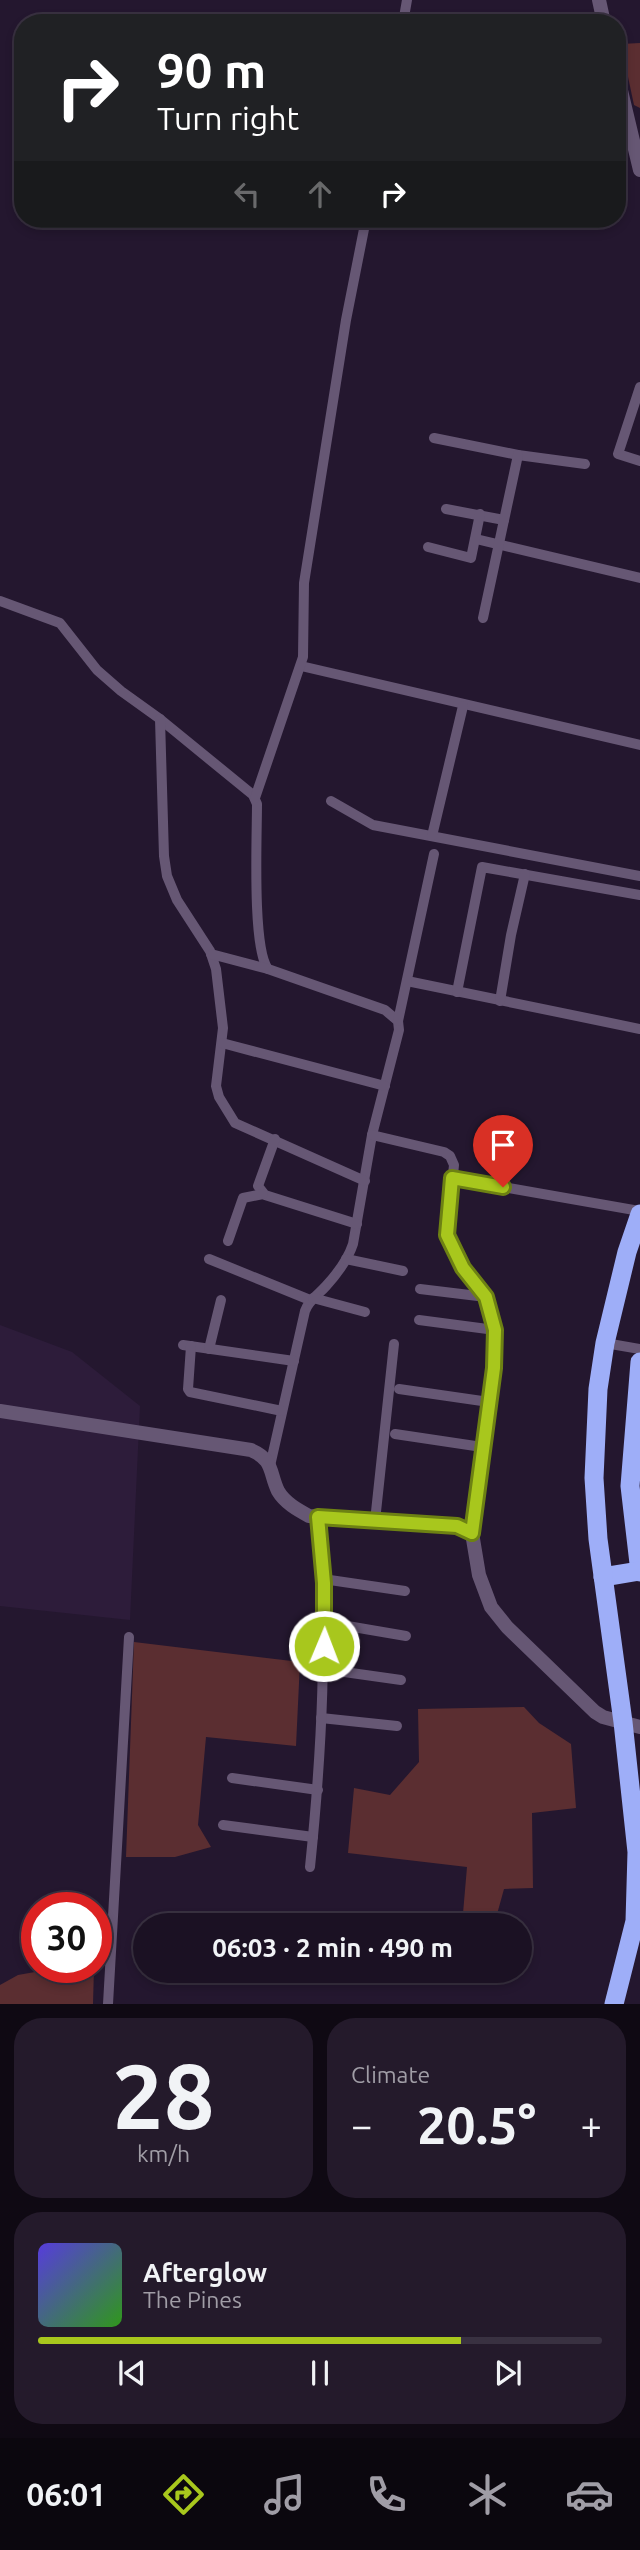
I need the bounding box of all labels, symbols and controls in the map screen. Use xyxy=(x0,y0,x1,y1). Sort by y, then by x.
icon: right xyxy=(42,42,133,133)
text: 90 m xyxy=(157,42,266,97)
text: Turn right xyxy=(157,100,299,136)
icon: left xyxy=(228,175,266,213)
icon: ahead xyxy=(301,175,339,213)
icon: right xyxy=(374,175,412,213)
pin xyxy=(473,1115,533,1187)
icon: arrive xyxy=(484,1126,522,1164)
position arrow xyxy=(287,1609,361,1683)
speed limit sign: 30 xyxy=(21,1892,112,1983)
text: 06:03 · 2 min · 490 m xyxy=(212,1933,453,1962)
text: 28 xyxy=(112,2044,215,2146)
text: Climate xyxy=(351,2062,430,2087)
text: 20.5° xyxy=(417,2096,536,2154)
text: − xyxy=(351,2104,372,2146)
text: + xyxy=(581,2104,602,2146)
text: km/h xyxy=(137,2141,190,2166)
text: Afterglow xyxy=(143,2258,267,2287)
text: The Pines xyxy=(143,2287,242,2312)
icon: previous xyxy=(113,2354,151,2392)
icon: pause xyxy=(301,2354,339,2392)
icon: next xyxy=(489,2354,527,2392)
icon: directions xyxy=(159,2470,208,2519)
icon: music xyxy=(260,2470,309,2519)
icon: phone xyxy=(362,2470,411,2519)
icon: climate xyxy=(463,2470,512,2519)
icon: car xyxy=(565,2470,614,2519)
text: 06:01 xyxy=(26,2476,106,2512)

